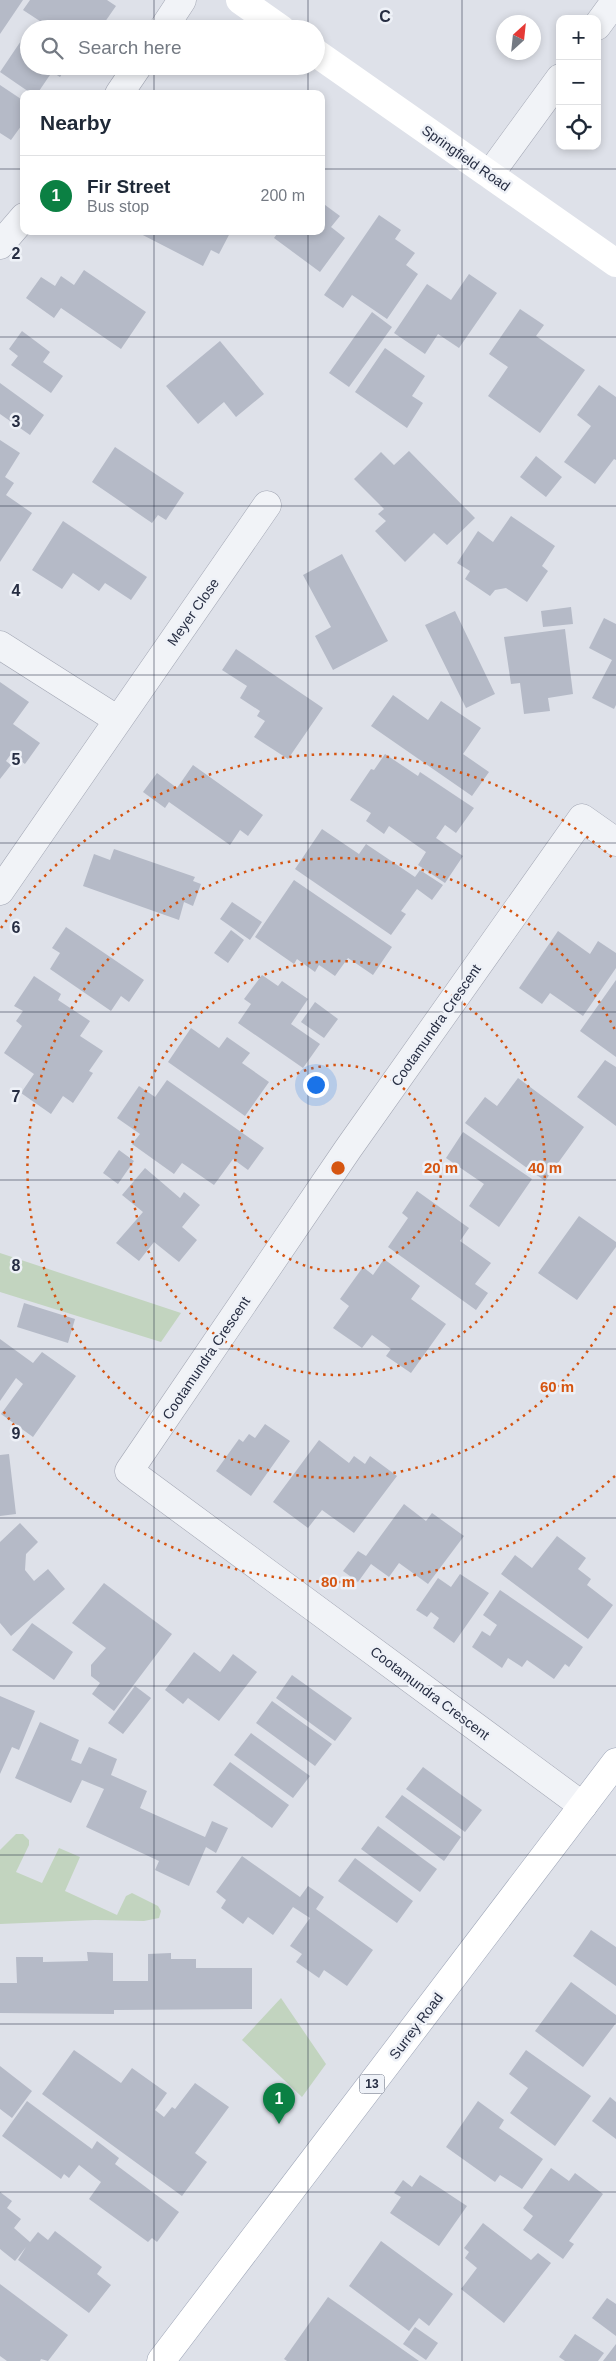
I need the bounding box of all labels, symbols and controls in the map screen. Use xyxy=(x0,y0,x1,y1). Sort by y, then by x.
text: C xyxy=(379,8,391,25)
north arrow xyxy=(496,15,541,60)
map controls xyxy=(556,15,601,150)
button: + xyxy=(556,15,601,60)
search box xyxy=(20,20,325,75)
icon: search xyxy=(38,34,66,62)
text: Search here xyxy=(78,37,182,58)
button: − xyxy=(556,60,601,105)
button: locate xyxy=(556,105,601,150)
text: Nearby xyxy=(40,111,111,134)
street label: Springfield Road xyxy=(419,122,513,194)
text: Fir Street xyxy=(87,176,170,197)
text: 1 xyxy=(52,187,60,204)
text: 200 m xyxy=(261,187,305,204)
text: Bus stop xyxy=(87,198,149,215)
text: 2 xyxy=(12,245,21,262)
text: 3 xyxy=(12,413,21,430)
street label: Meyer Close xyxy=(164,575,222,649)
text: 4 xyxy=(12,582,21,599)
text: 5 xyxy=(12,751,21,768)
text: 6 xyxy=(12,919,21,936)
street label: Cootamundra Crescent xyxy=(388,961,484,1089)
your location xyxy=(303,1072,329,1098)
text: 7 xyxy=(12,1088,21,1105)
centre of rings xyxy=(329,1159,347,1177)
text: 20 m xyxy=(424,1159,458,1176)
text: 40 m xyxy=(528,1159,562,1176)
text: 8 xyxy=(12,1257,21,1274)
street label: Cootamundra Crescent xyxy=(159,1293,253,1422)
text: 60 m xyxy=(540,1378,574,1395)
text: 9 xyxy=(12,1425,21,1442)
text: 80 m xyxy=(321,1573,355,1590)
street label: Cootamundra Crescent xyxy=(367,1643,493,1743)
street label: Surrey Road xyxy=(386,1990,446,2062)
road number: 13 xyxy=(360,2074,384,2094)
pin: 1 xyxy=(263,2083,295,2124)

